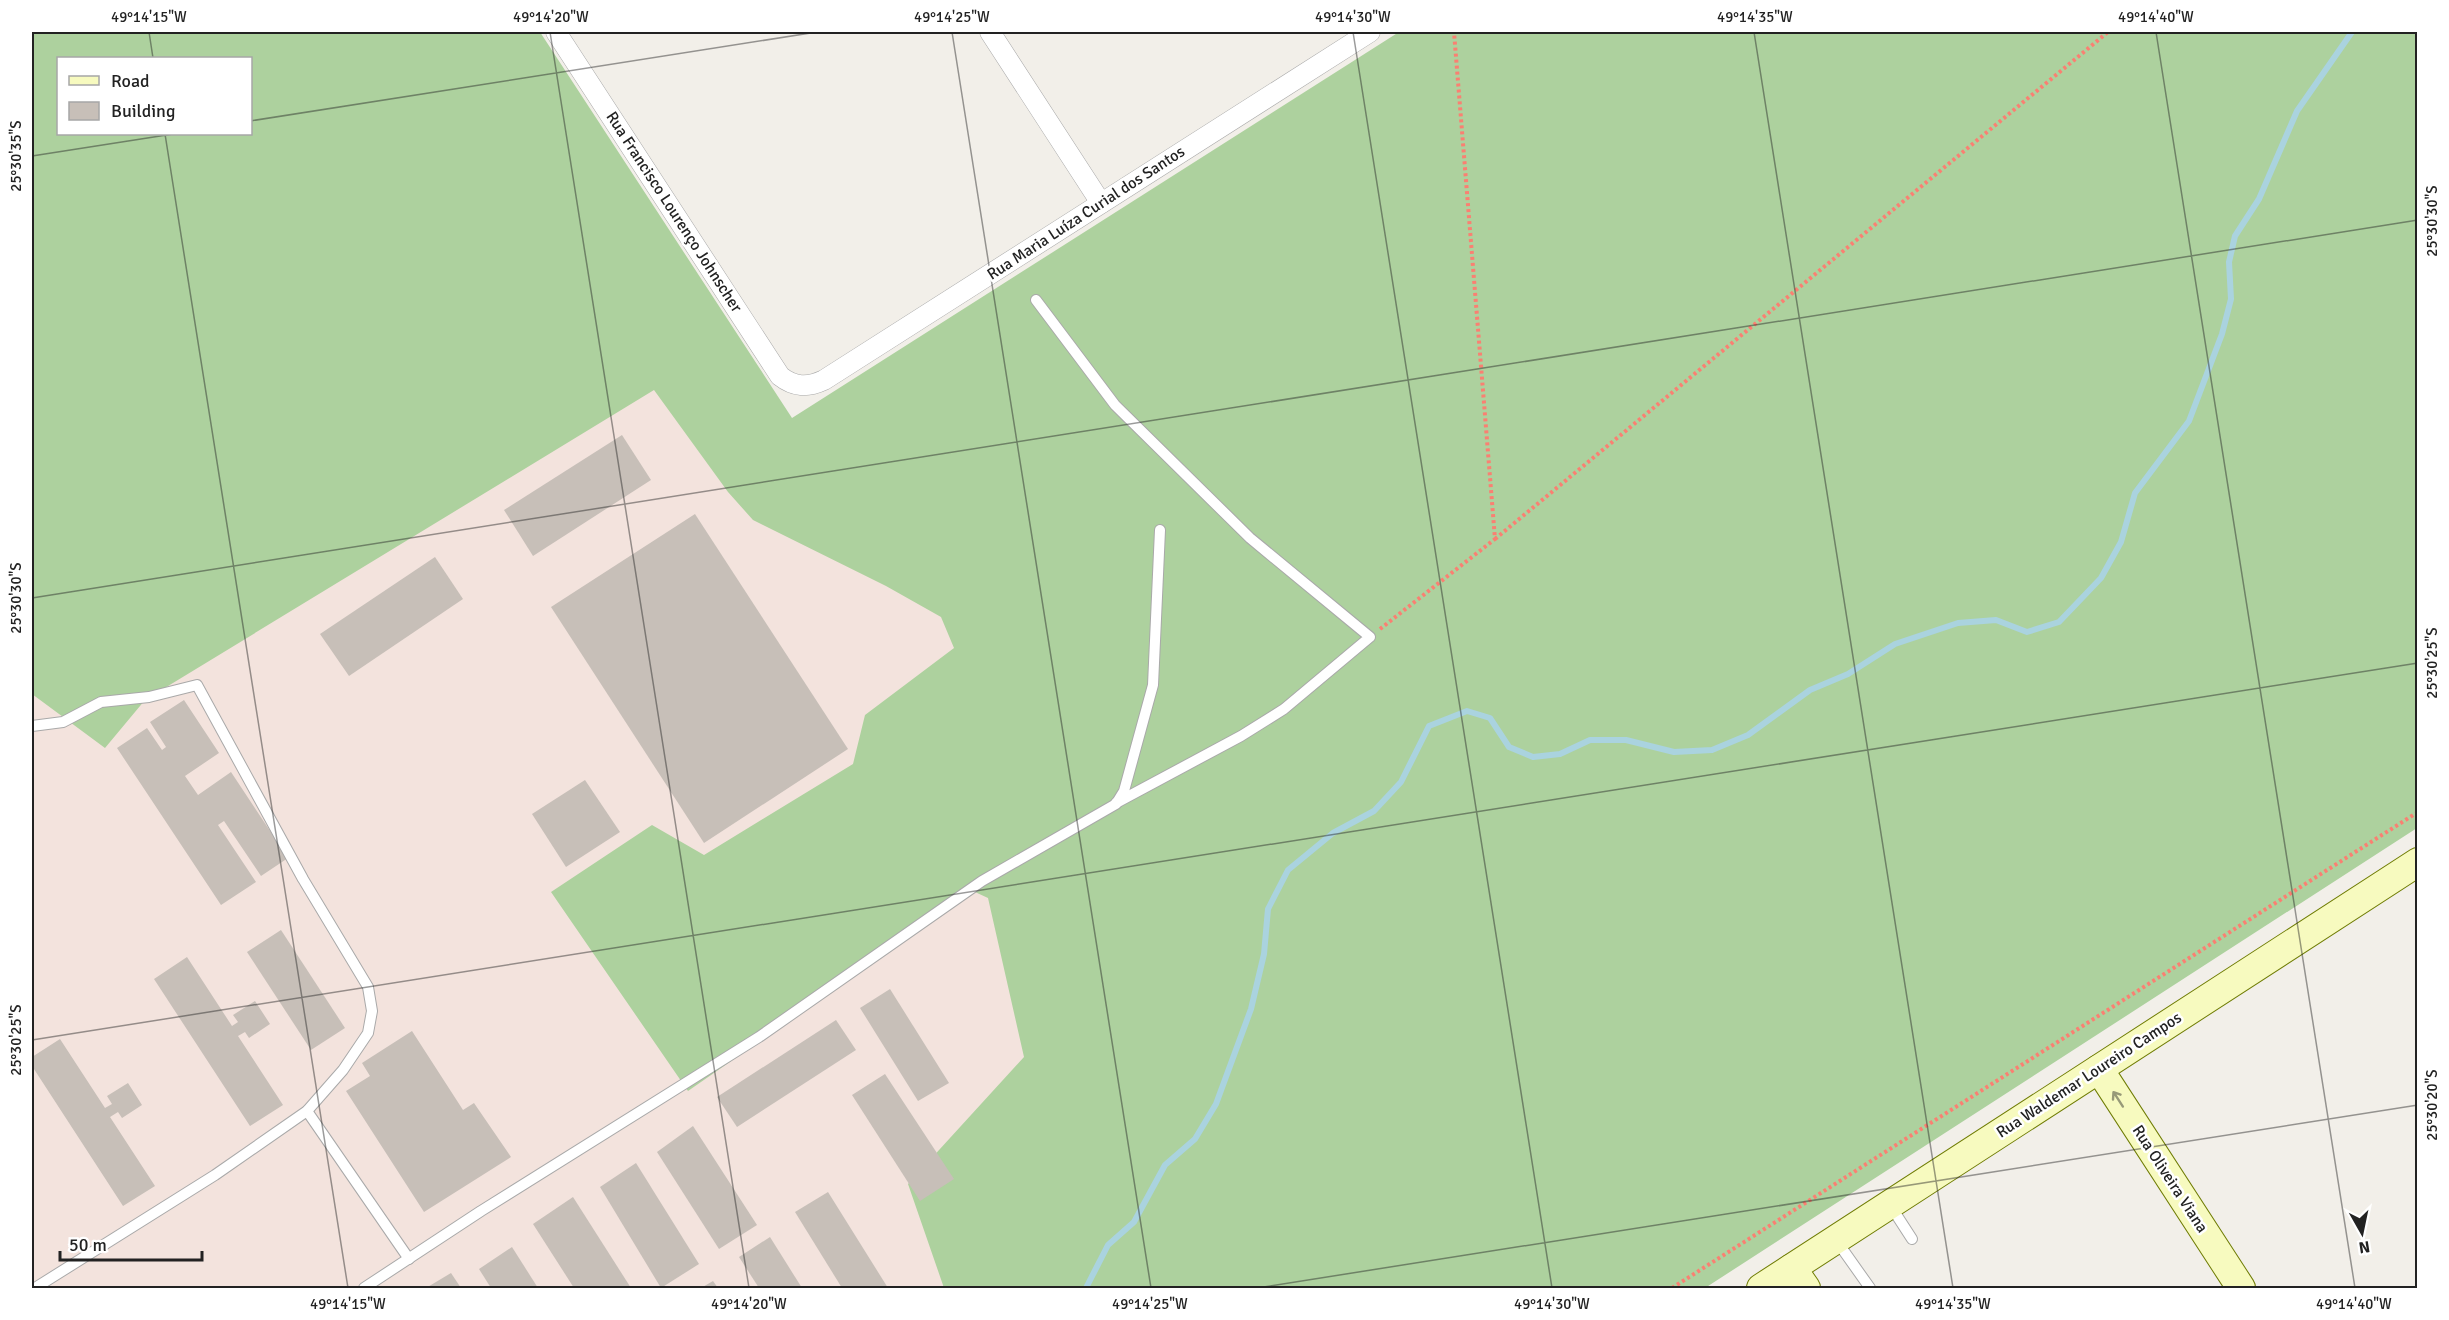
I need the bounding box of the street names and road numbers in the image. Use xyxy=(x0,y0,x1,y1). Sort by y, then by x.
street label: Rua Francisco Lourenço Johnscher xyxy=(602,108,747,316)
street label: Rua Maria Luíza Curial dos Santos xyxy=(983,142,1189,284)
street label: Rua Waldemar Loureiro Campos xyxy=(1993,1008,2185,1142)
street label: Rua Oliveira Viana xyxy=(2128,1121,2212,1237)

